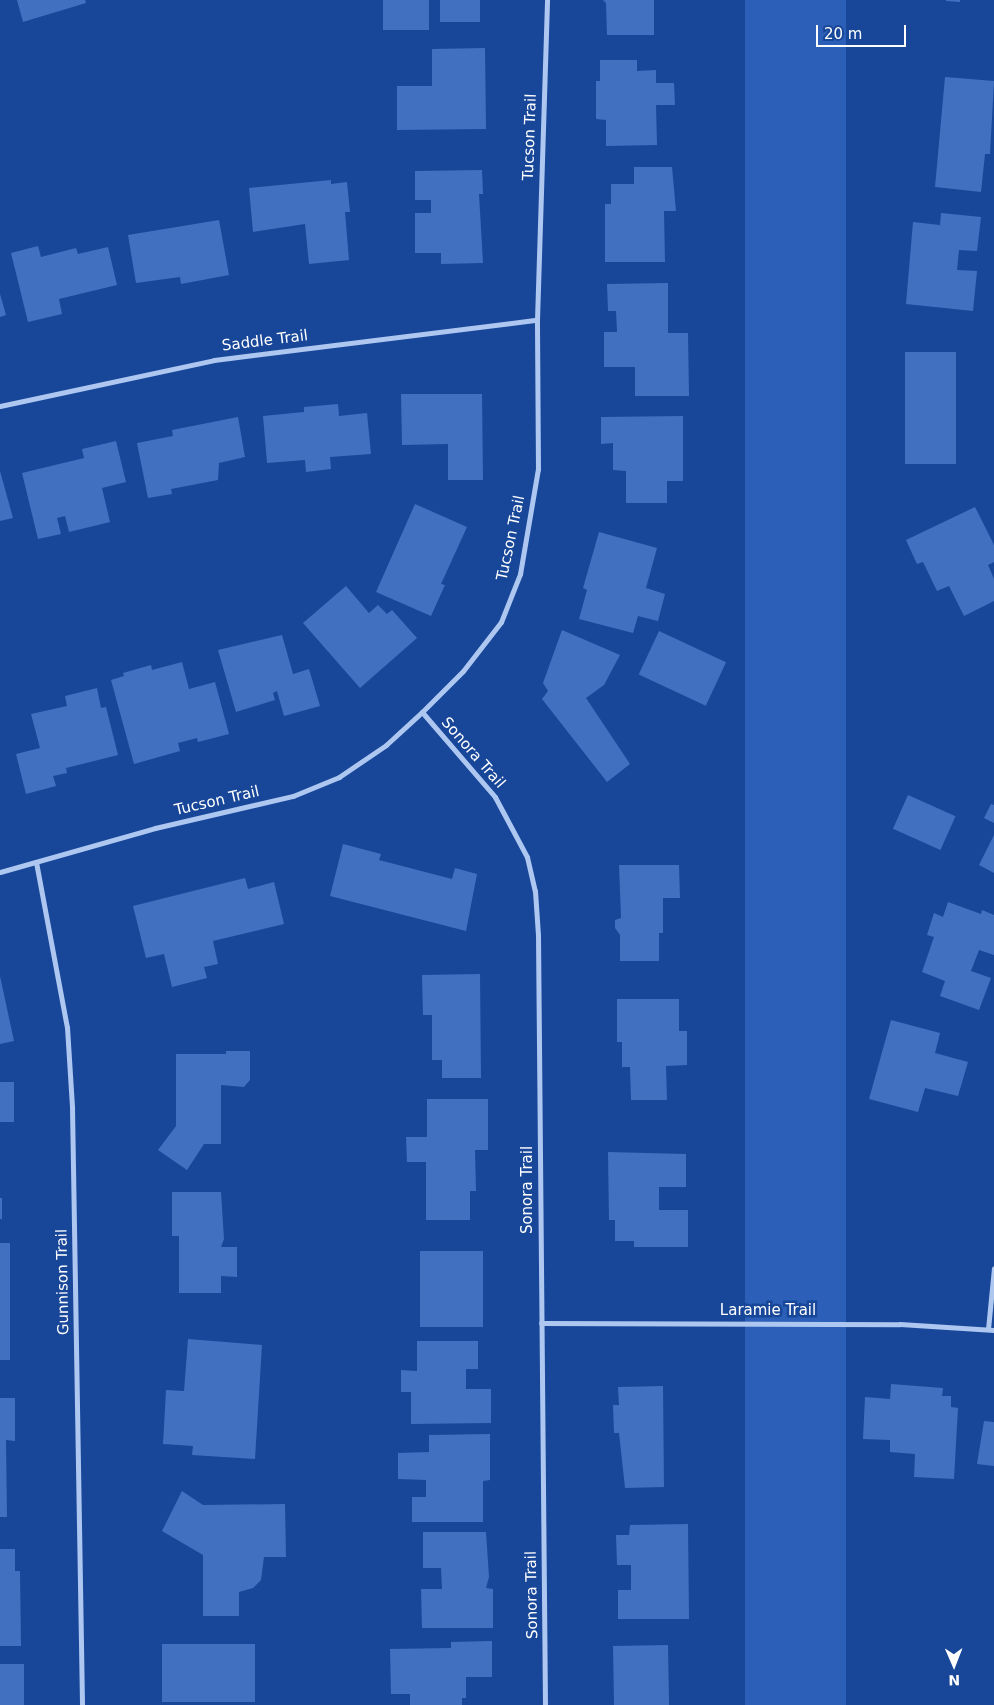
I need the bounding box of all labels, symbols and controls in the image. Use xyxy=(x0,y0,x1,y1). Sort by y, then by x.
scale bar xyxy=(819,15,909,47)
text: 20 m xyxy=(824,25,862,43)
street label: Tucson Trail xyxy=(519,93,541,181)
street label: Saddle Trail xyxy=(221,327,309,355)
street label: Tucson Trail xyxy=(493,494,529,582)
street label: Sonora Trail xyxy=(437,714,509,792)
street label: Tucson Trail xyxy=(173,782,261,820)
street label: Sonora Trail xyxy=(519,1146,537,1234)
street label: Gunnison Trail xyxy=(53,1229,73,1335)
street label: Laramie Trail xyxy=(720,1302,816,1320)
street label: Sonora Trail xyxy=(522,1551,542,1639)
north arrow xyxy=(929,1640,979,1690)
text: N xyxy=(948,1672,960,1688)

